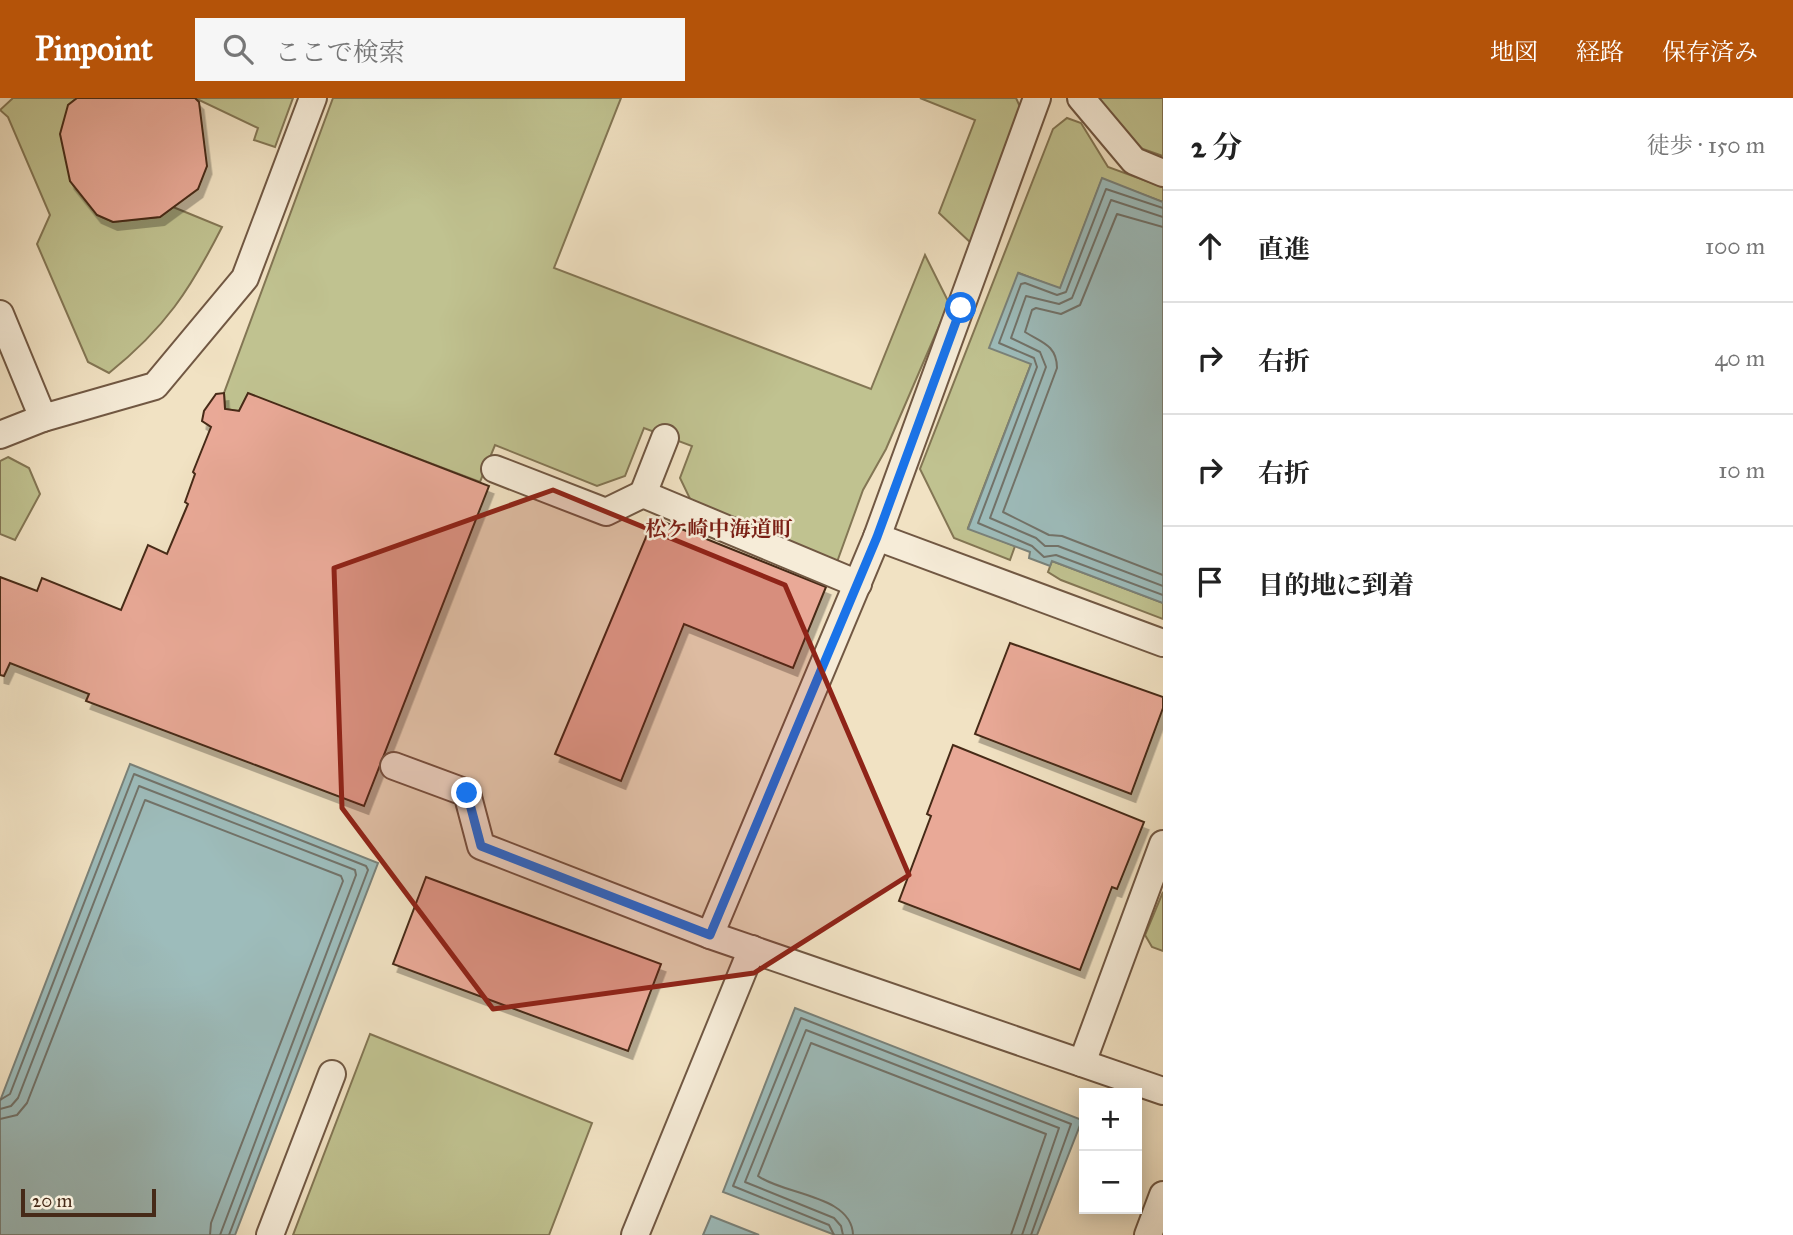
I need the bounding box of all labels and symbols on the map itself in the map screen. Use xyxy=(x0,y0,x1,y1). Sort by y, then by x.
route start xyxy=(945,292,976,323)
district label: 松ケ崎中海道町 xyxy=(646,516,793,542)
route end xyxy=(451,777,482,808)
scale bar xyxy=(21,1186,156,1218)

